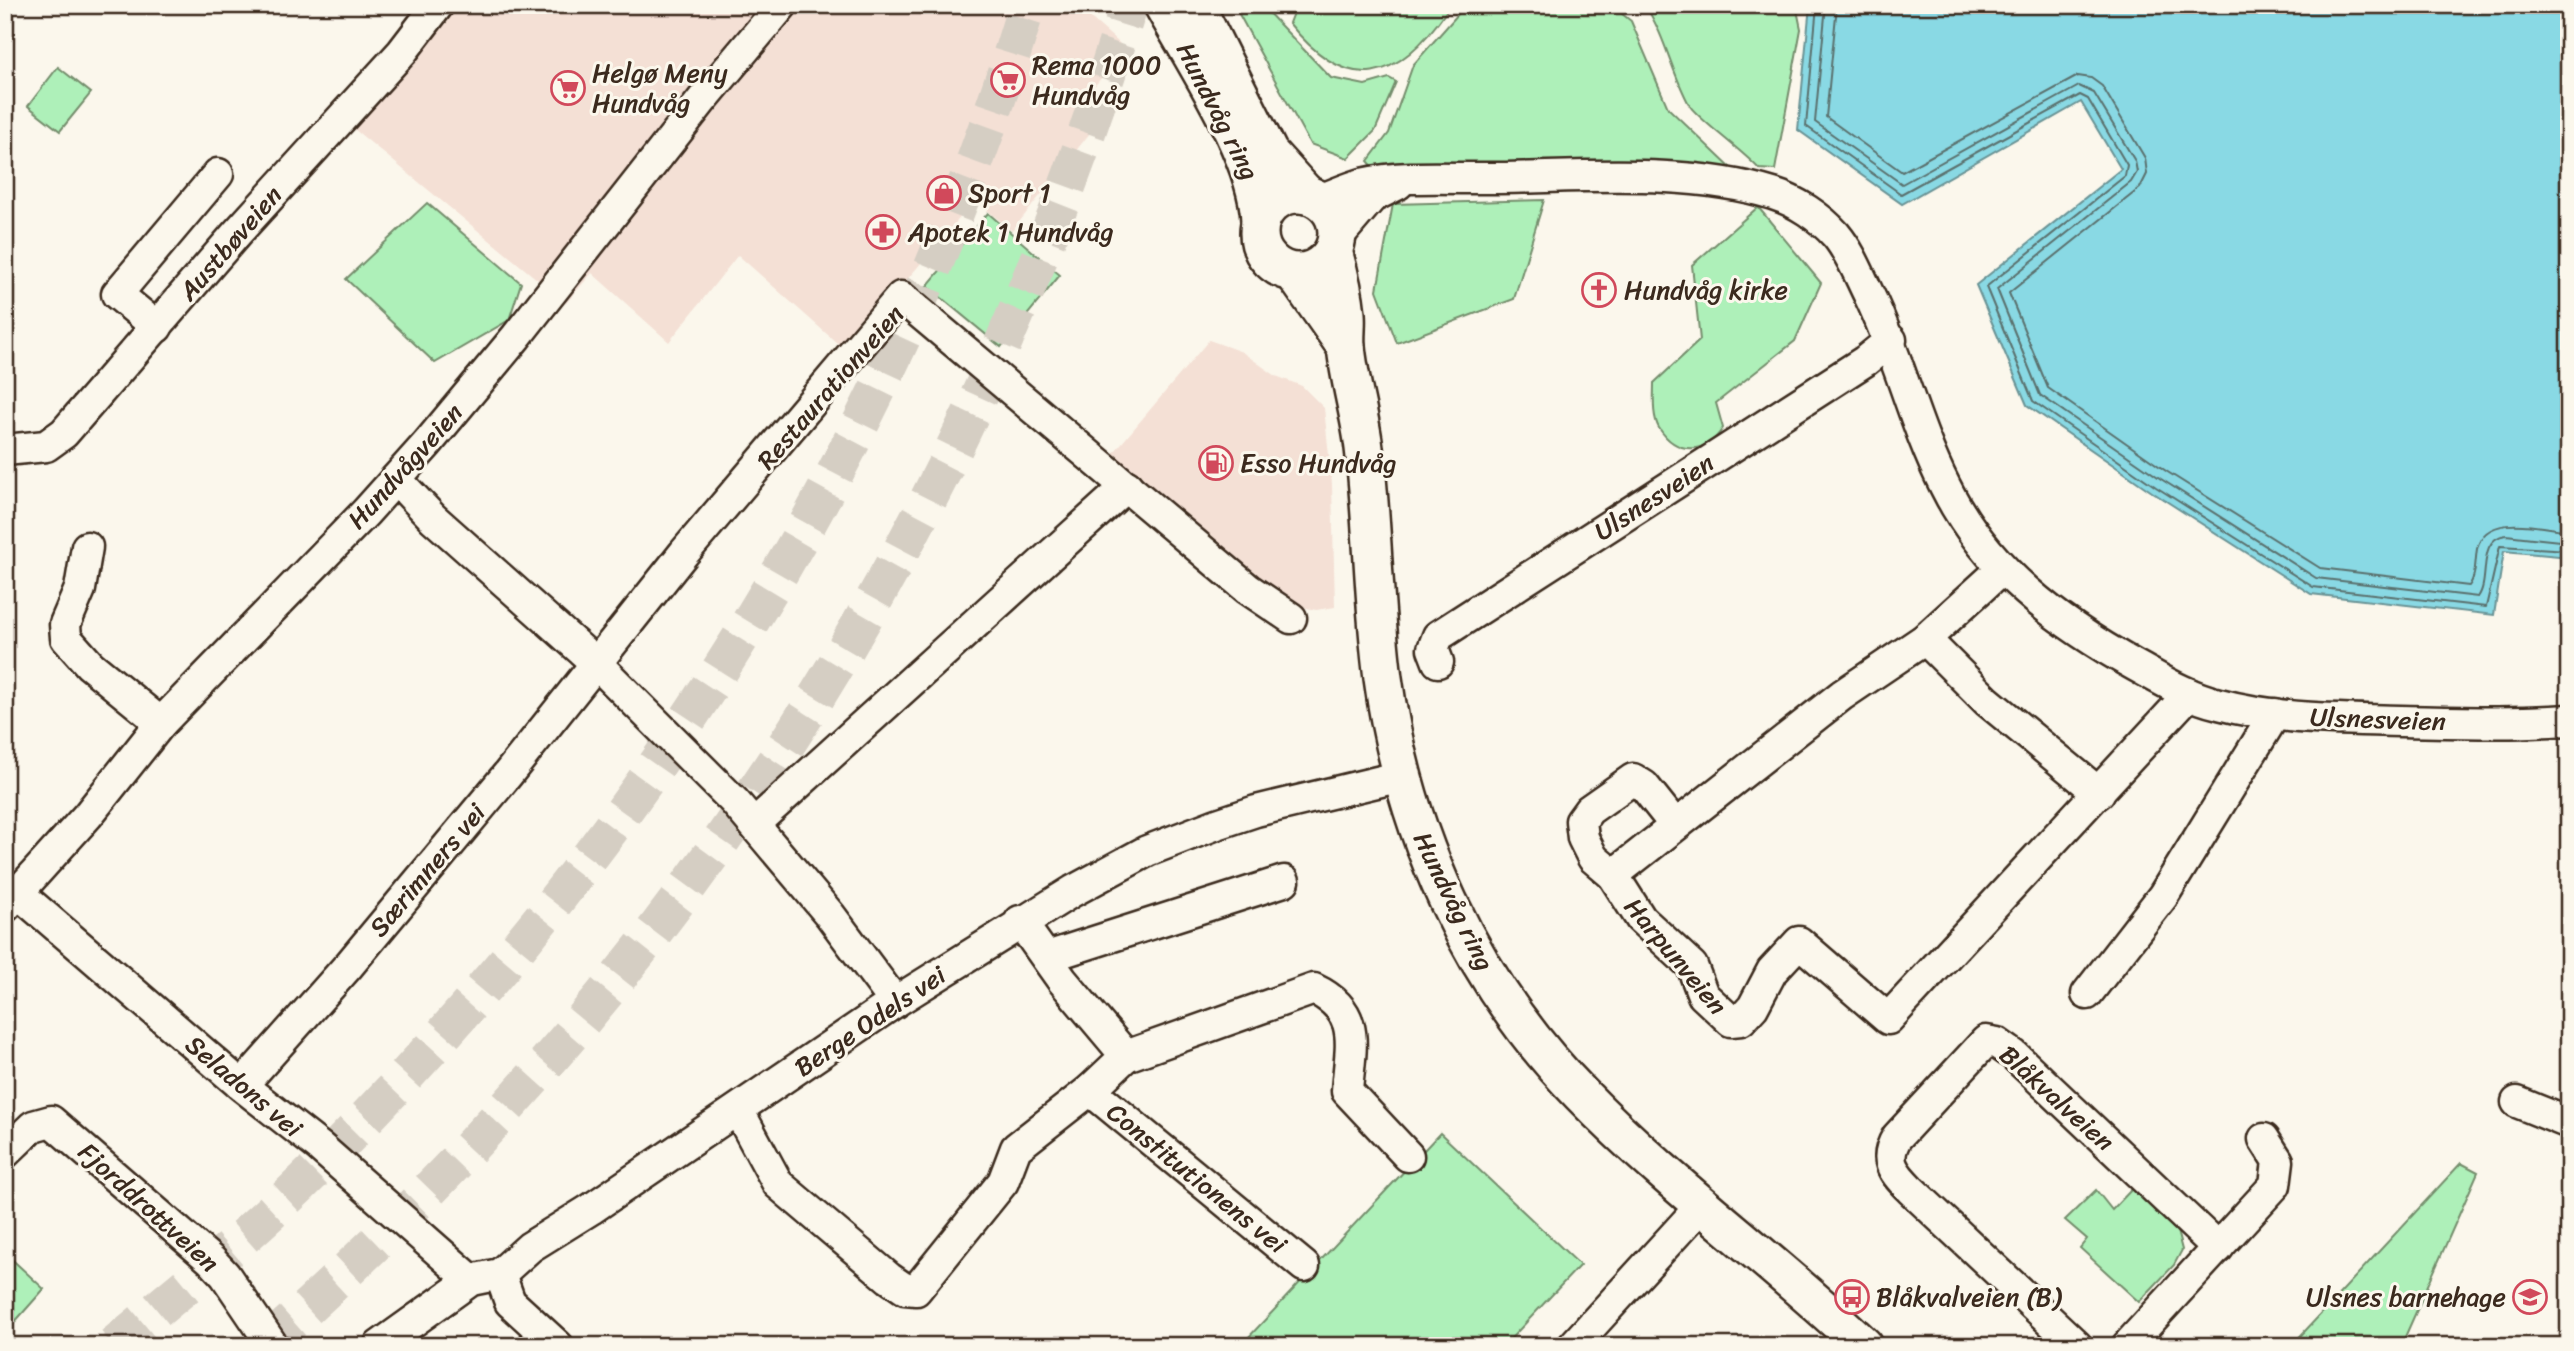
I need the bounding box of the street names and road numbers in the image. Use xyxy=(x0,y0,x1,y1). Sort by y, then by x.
street label: Hundvåg ring xyxy=(1163,34,1273,188)
street label: Austbøveien xyxy=(166,175,294,312)
street label: Restaurationveien xyxy=(744,294,916,480)
street label: Hundvågveien xyxy=(335,392,475,540)
street label: Ulsnesveien xyxy=(1584,441,1724,553)
street label: Ulsnesveien xyxy=(2309,694,2447,744)
street label: Særimners vei xyxy=(357,792,498,948)
street label: Hundvåg ring xyxy=(1400,823,1508,979)
street label: Harpunveien xyxy=(1612,886,1740,1026)
street label: Berge Odels vei xyxy=(784,952,956,1089)
street label: Seladons vei xyxy=(175,1023,314,1150)
street label: Blåkvalveien xyxy=(1988,1033,2126,1163)
street label: Constitutionens vei xyxy=(1096,1090,1298,1266)
street label: Fjorddrottveien xyxy=(67,1130,231,1284)

